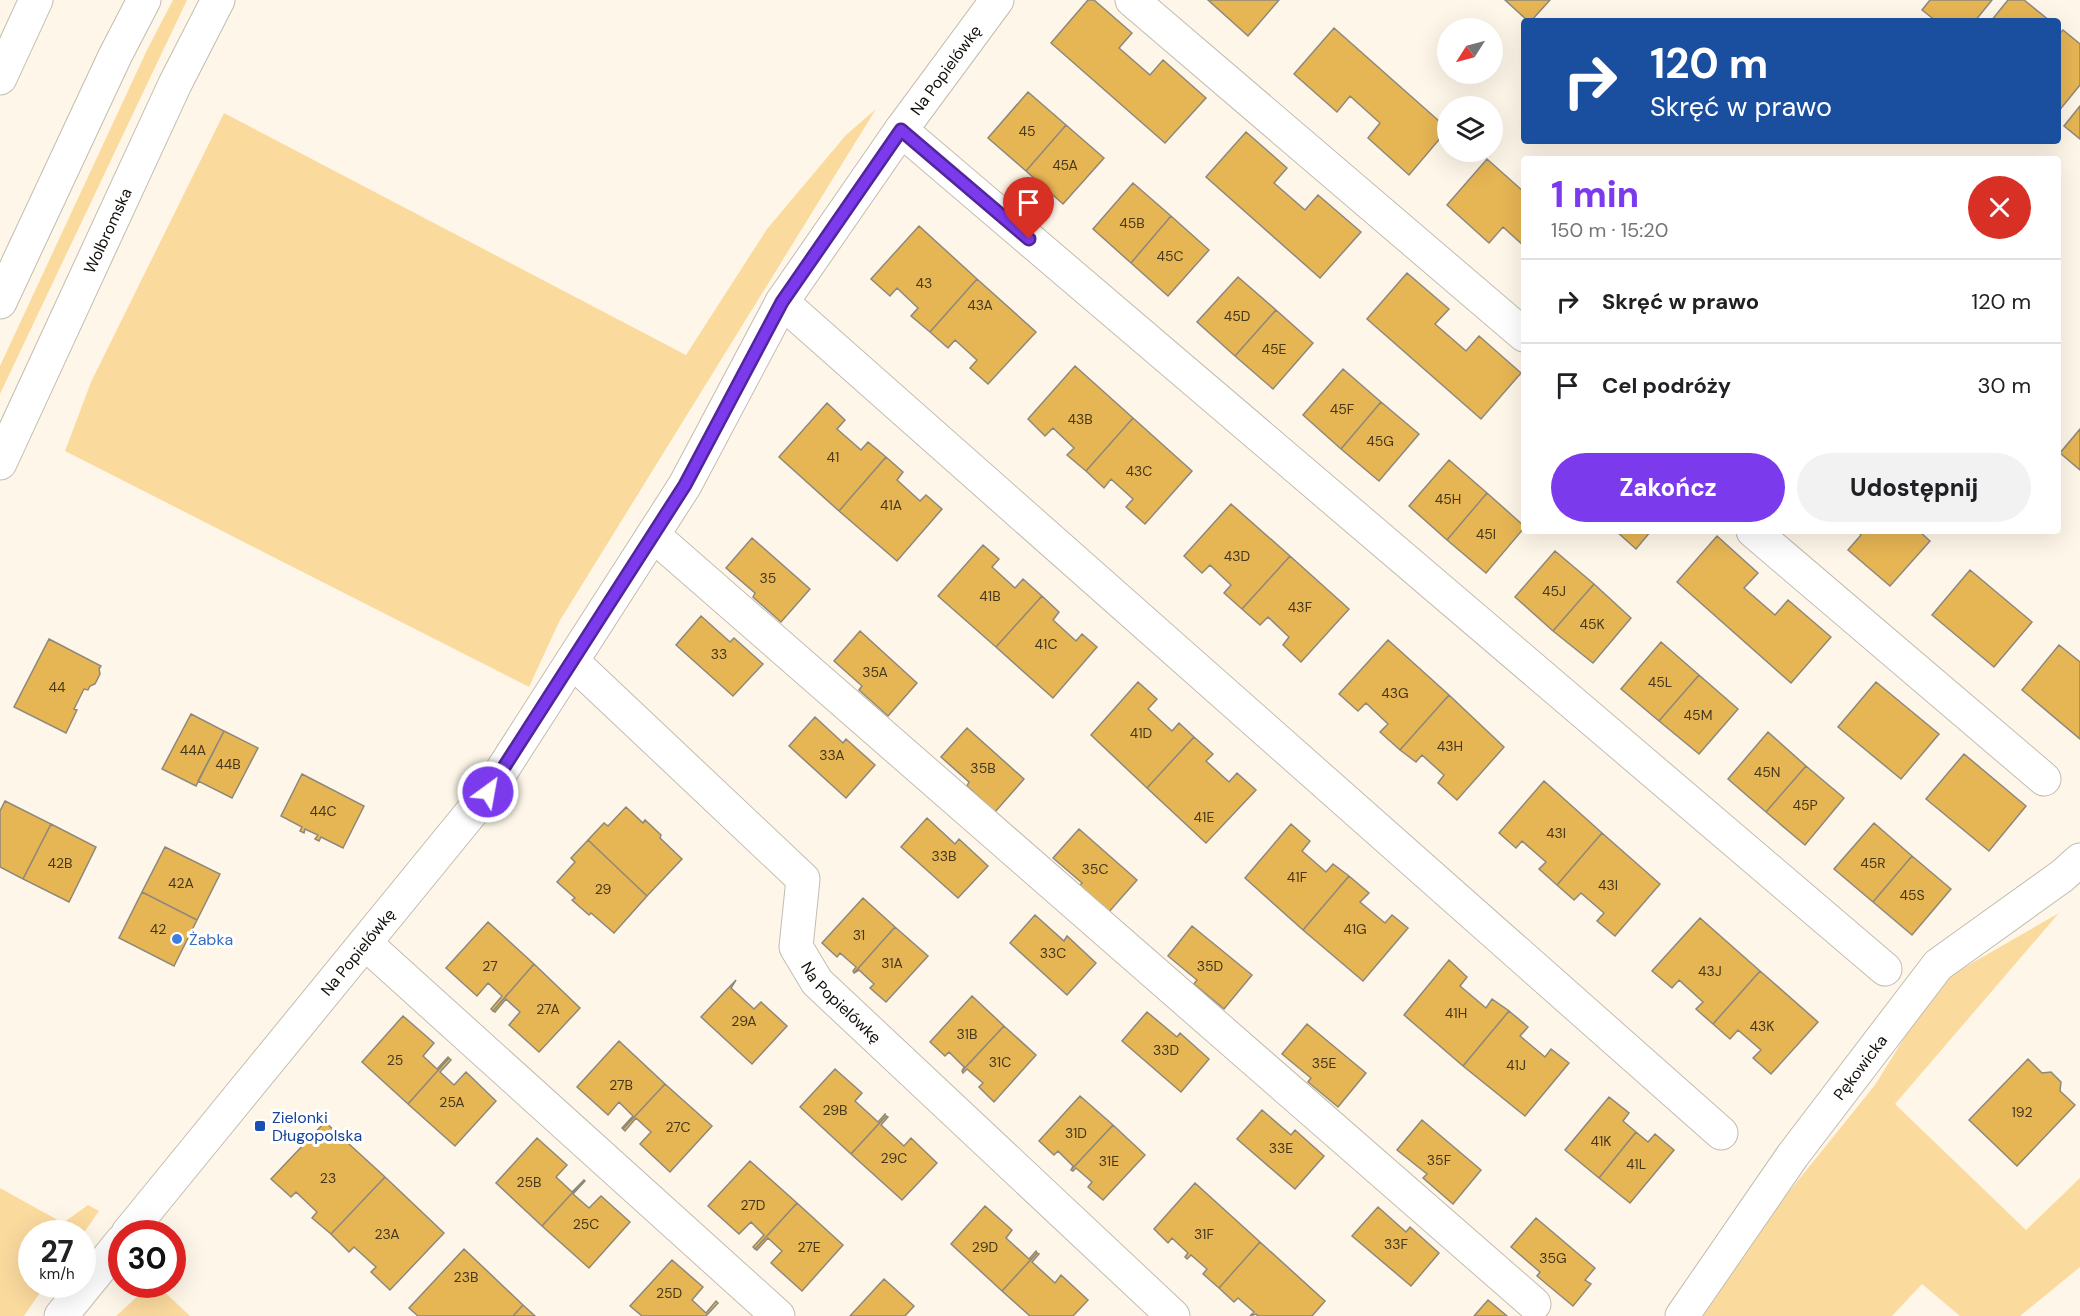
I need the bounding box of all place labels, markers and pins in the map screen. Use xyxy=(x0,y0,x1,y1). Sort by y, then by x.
pin xyxy=(1003,177,1054,239)
place label: Żabka xyxy=(189,929,233,950)
marker: Żabka xyxy=(170,932,184,946)
place label: Zielonki Długopolska xyxy=(272,1107,362,1146)
marker: Zielonki Długopolska xyxy=(253,1119,267,1133)

